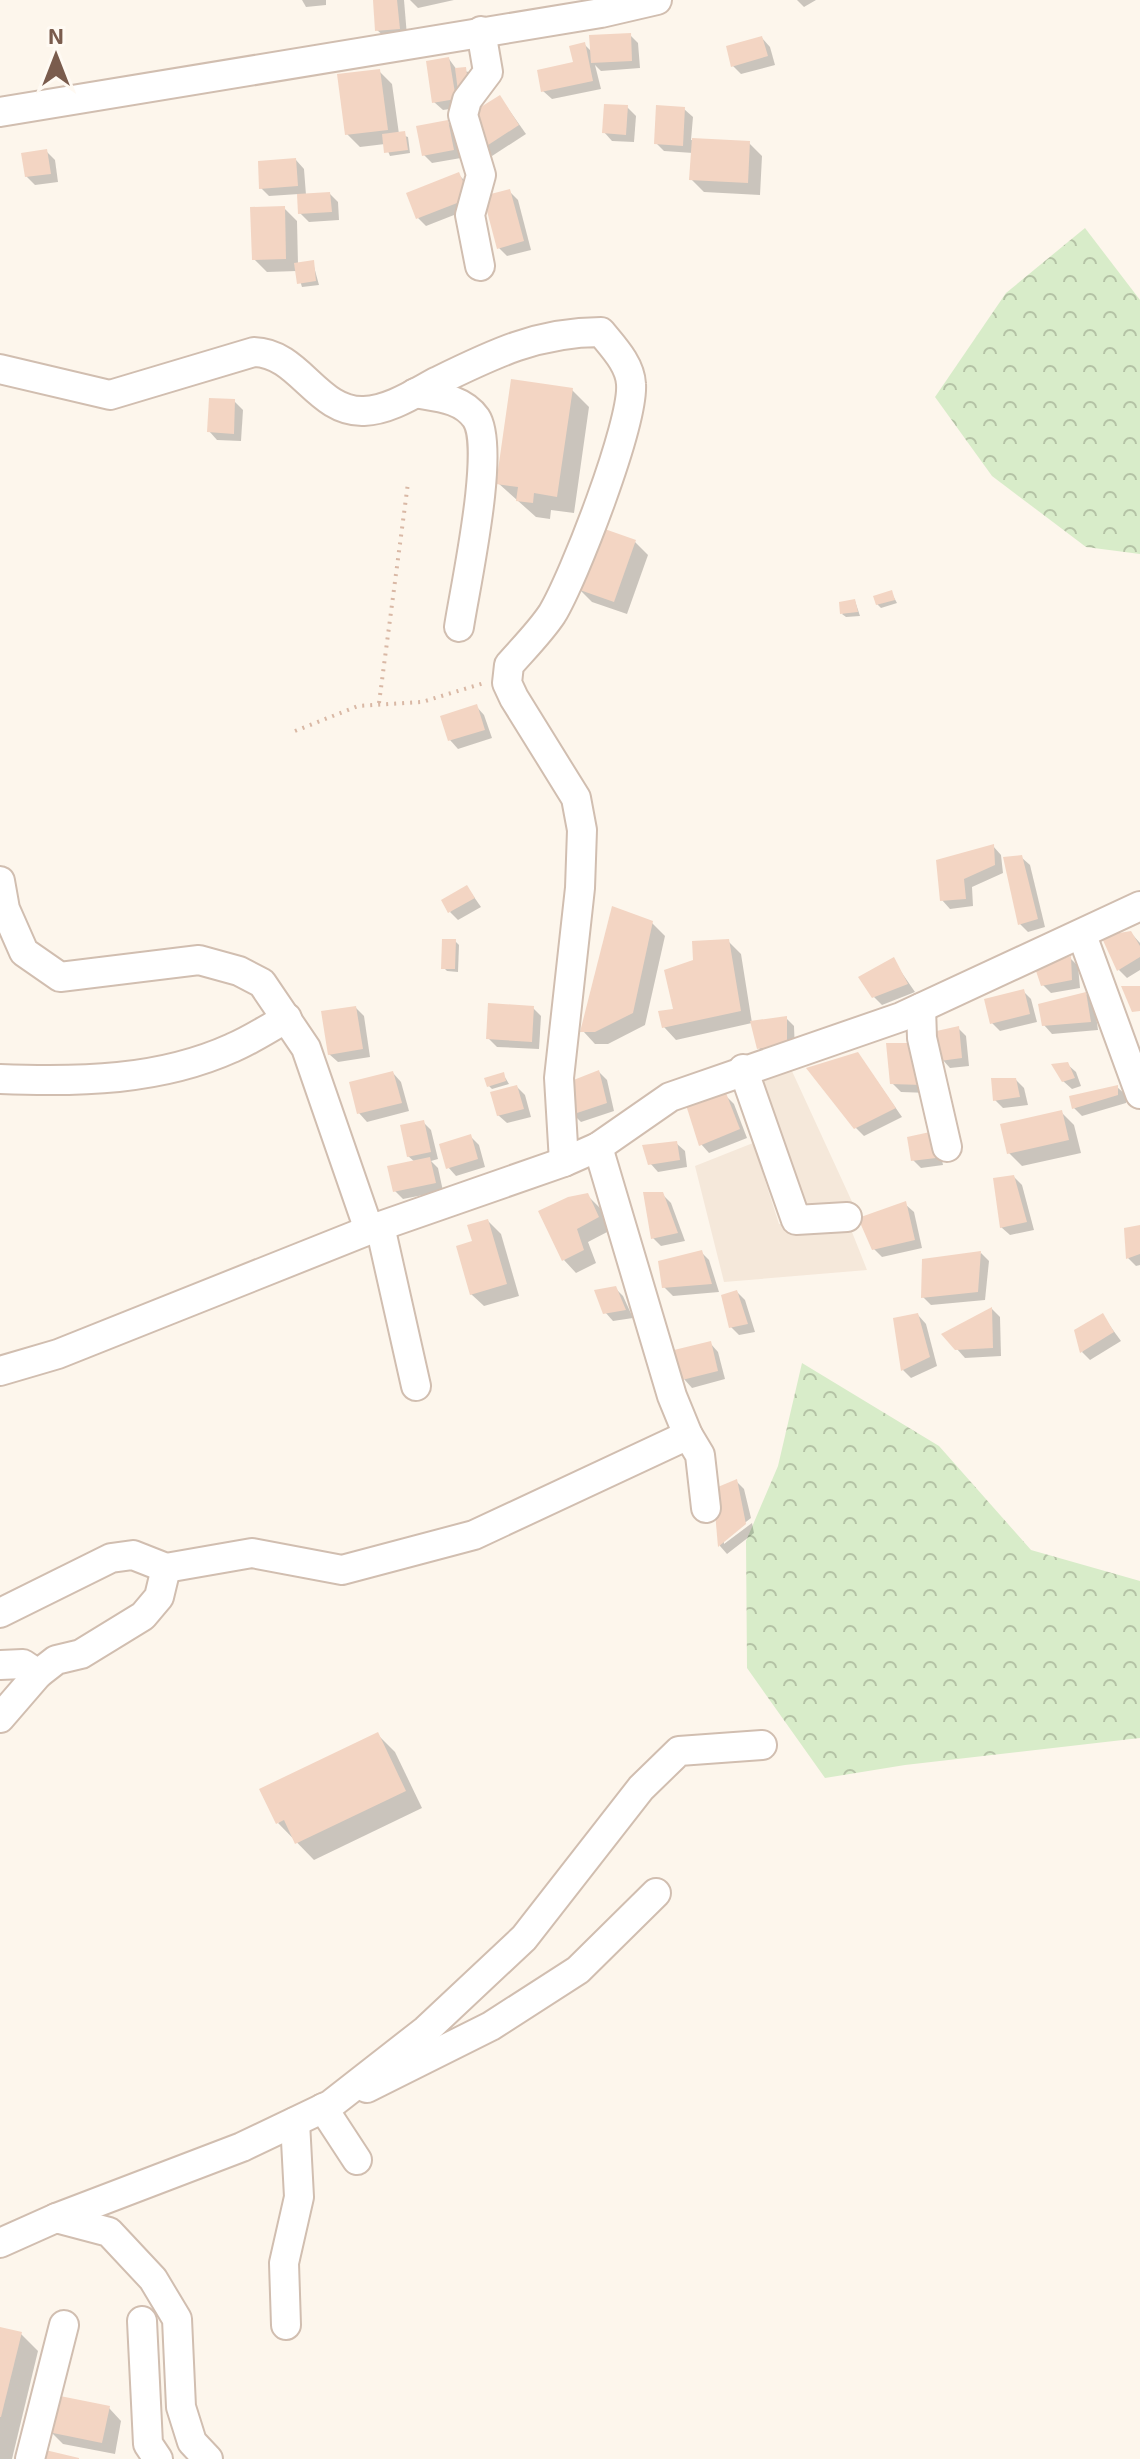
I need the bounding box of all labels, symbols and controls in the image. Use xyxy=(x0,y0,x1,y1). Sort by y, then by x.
north arrow xyxy=(16,16,96,96)
text: N xyxy=(48,22,64,48)

